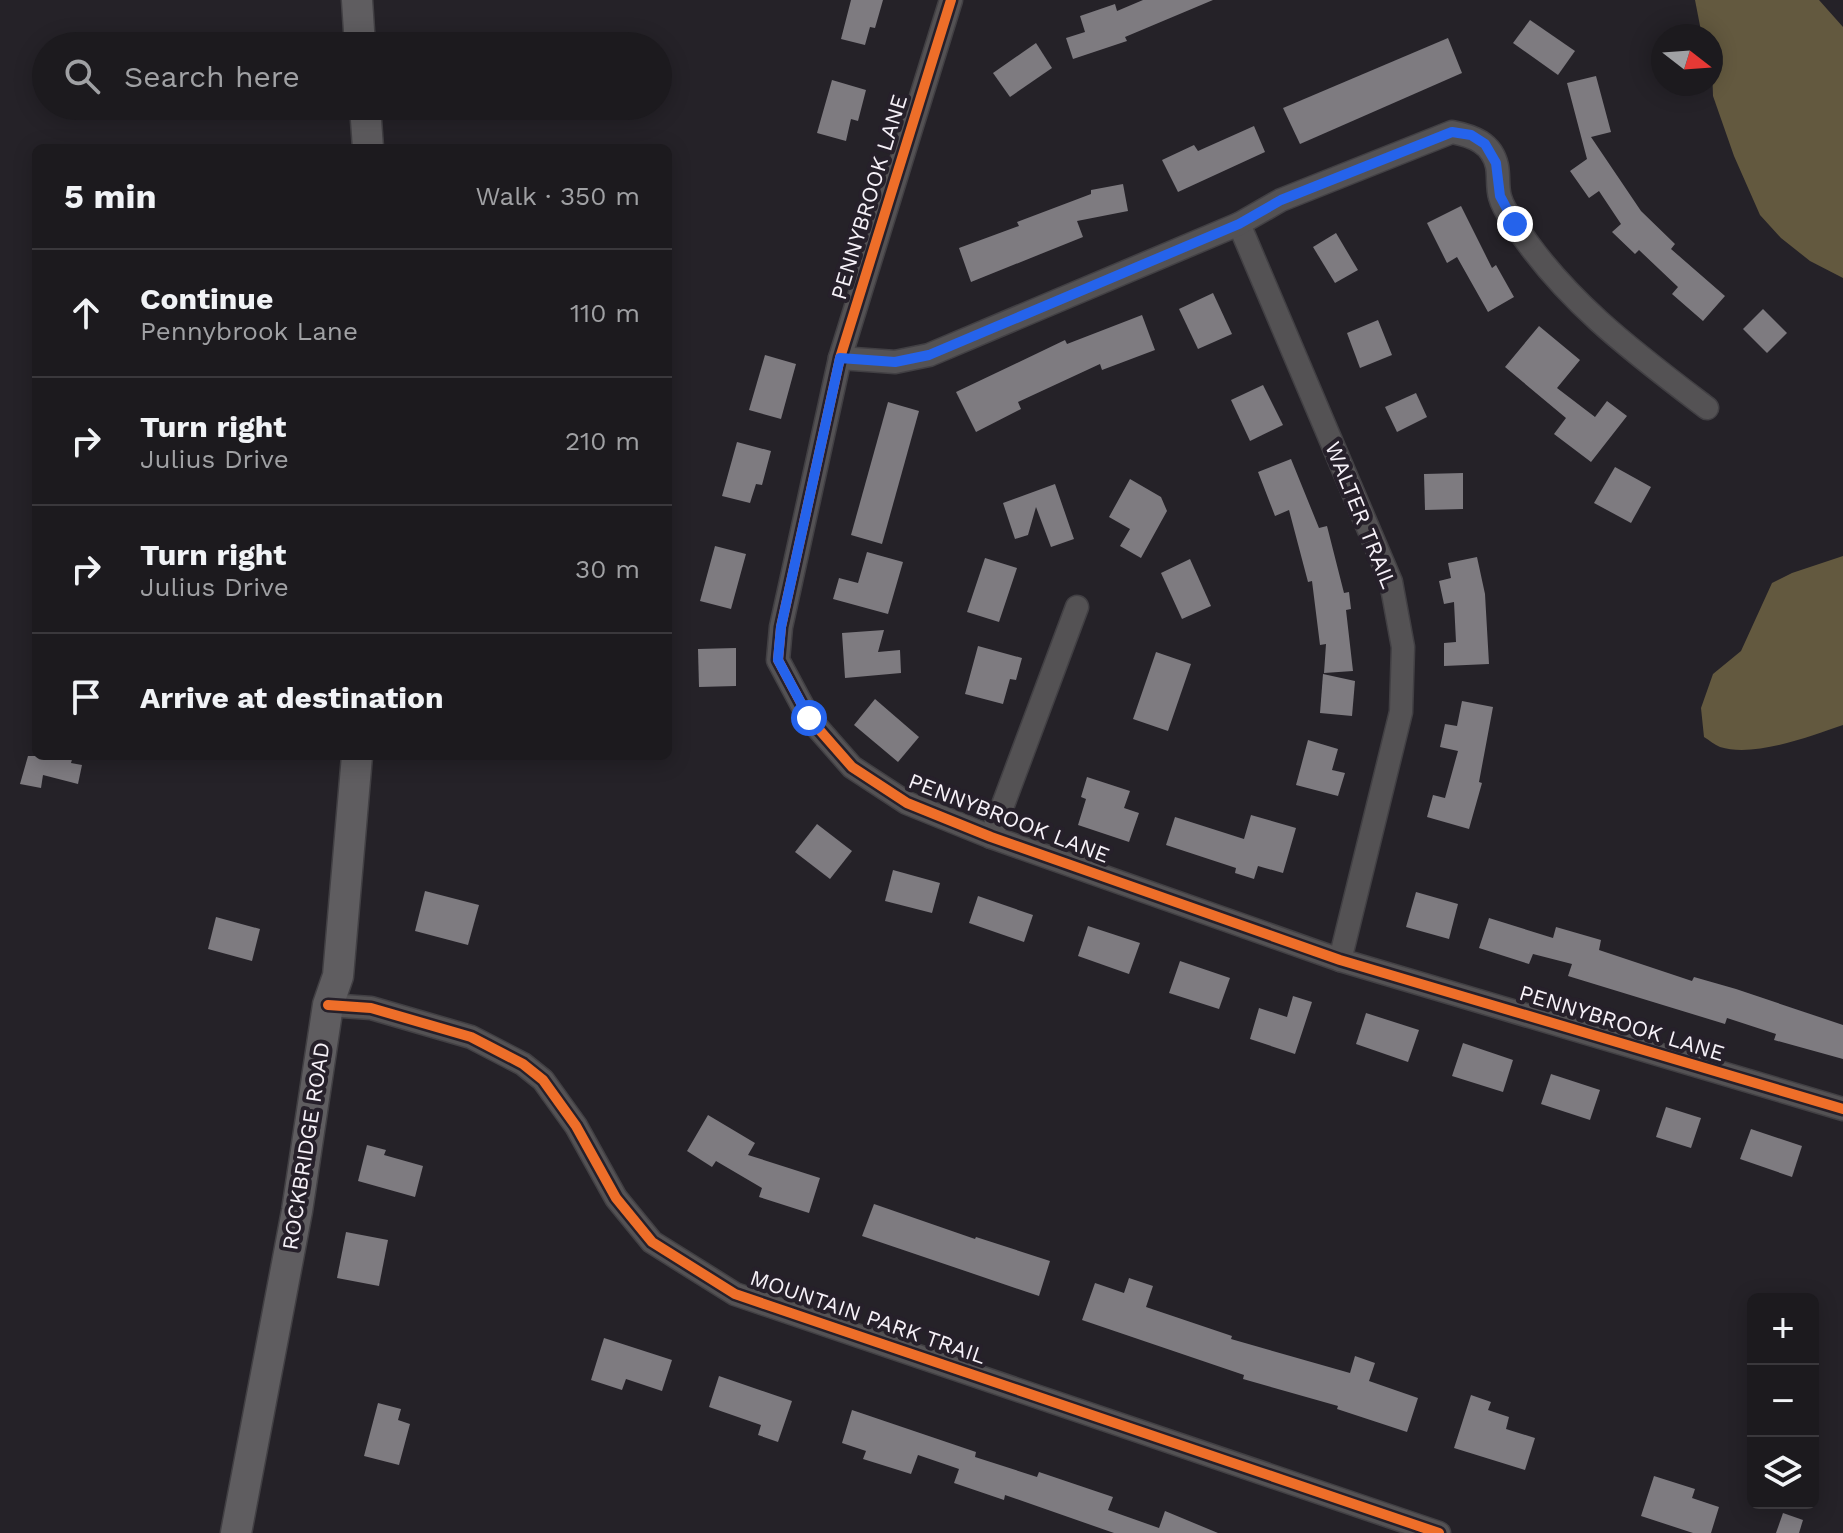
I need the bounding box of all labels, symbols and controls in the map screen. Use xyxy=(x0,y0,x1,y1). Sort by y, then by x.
north arrow xyxy=(1651,24,1723,96)
search box xyxy=(32,32,672,120)
icon: search xyxy=(60,54,104,98)
text: Search here xyxy=(124,59,300,94)
street label: PENNYBROOK LANE xyxy=(826,91,912,303)
text: 5 min xyxy=(64,176,157,216)
text: Walk · 350 m xyxy=(475,181,640,211)
route end xyxy=(1497,206,1533,242)
text: Continue xyxy=(140,281,273,316)
icon: ahead xyxy=(64,291,108,335)
text: 110 m xyxy=(570,298,640,328)
text: Pennybrook Lane xyxy=(140,316,358,346)
text: Turn right xyxy=(140,409,286,444)
icon: right xyxy=(64,419,108,463)
text: 210 m xyxy=(565,426,640,456)
street label: WALTER TRAIL xyxy=(1320,438,1402,592)
text: Julius Drive xyxy=(140,444,289,474)
text: Turn right xyxy=(140,537,286,572)
icon: right xyxy=(64,547,108,591)
text: 30 m xyxy=(575,554,640,584)
text: Julius Drive xyxy=(140,572,289,602)
icon: arrive xyxy=(64,675,108,719)
text: Arrive at destination xyxy=(140,680,444,715)
route start xyxy=(791,700,827,736)
street label: PENNYBROOK LANE xyxy=(905,768,1113,868)
street label: PENNYBROOK LANE xyxy=(1516,980,1728,1066)
street label: ROCKBRIDGE ROAD xyxy=(277,1040,335,1252)
street label: MOUNTAIN PARK TRAIL xyxy=(747,1265,989,1369)
map controls xyxy=(1747,1293,1819,1509)
button: + xyxy=(1747,1293,1819,1365)
button: − xyxy=(1747,1365,1819,1437)
button: layers xyxy=(1747,1437,1819,1509)

